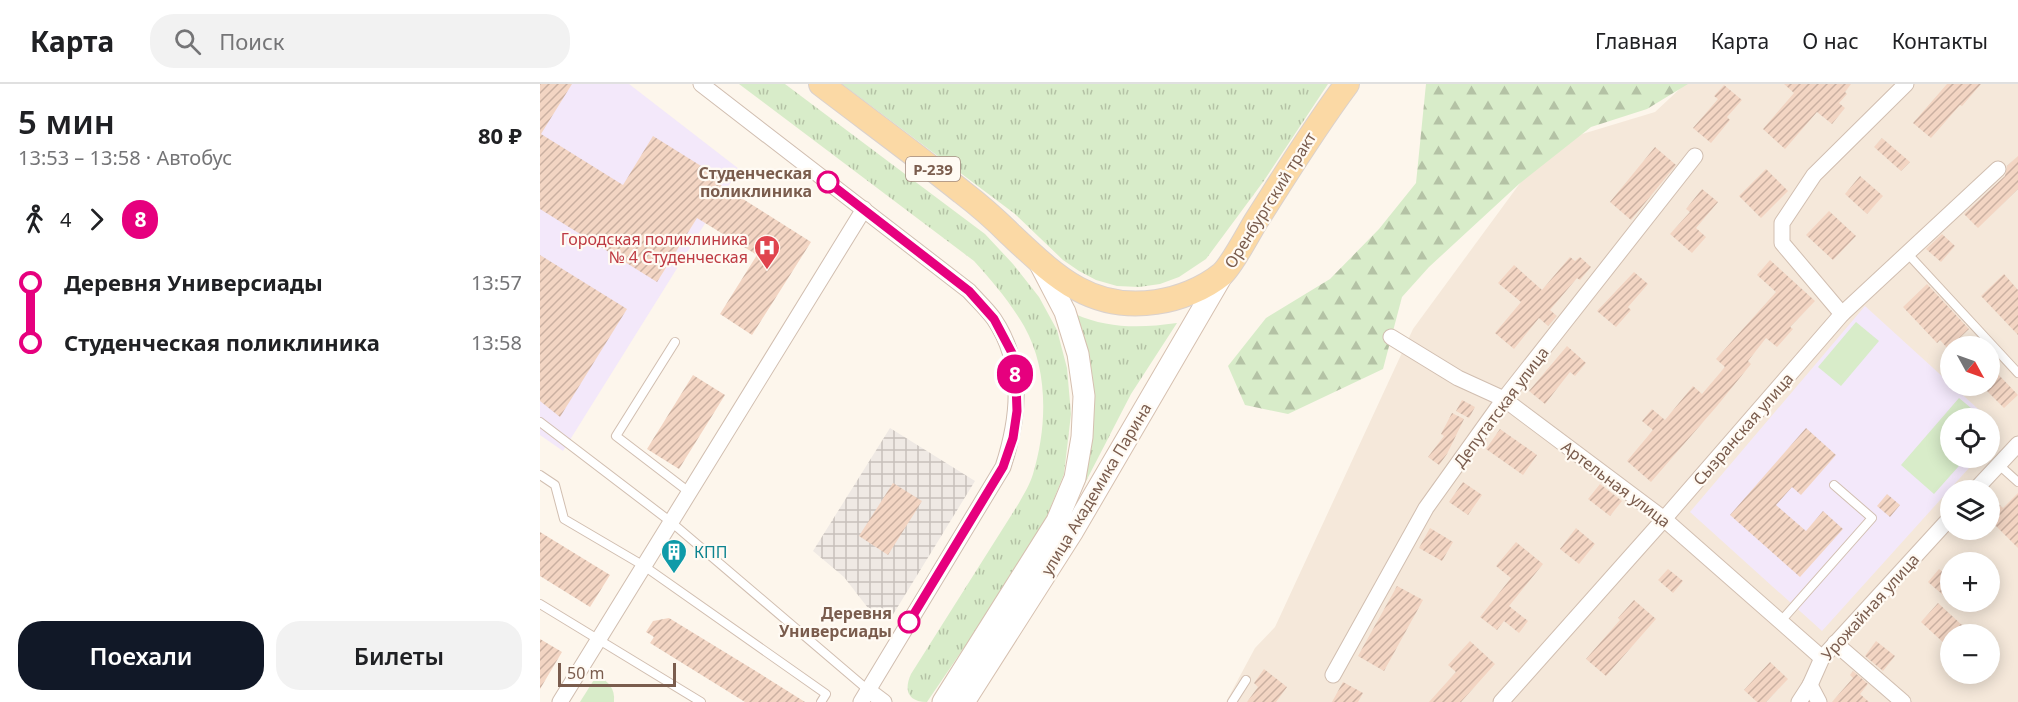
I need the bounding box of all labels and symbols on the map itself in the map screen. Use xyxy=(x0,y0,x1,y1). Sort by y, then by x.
street label: Оренбургский тракт xyxy=(1219,127,1321,272)
road number: Р-239 xyxy=(906,157,960,181)
place label: Студенческая поликлиника xyxy=(699,162,812,202)
marker: Студенческая поликлиника xyxy=(817,171,839,193)
place label: Городская поликлиника № 4 Студенческая xyxy=(561,228,748,268)
hospital icon: Городская поликлиника № 4 Студенческая xyxy=(752,233,782,271)
north arrow xyxy=(1940,336,2000,396)
street label: Депутатская улица xyxy=(1448,342,1554,472)
line badge: 8 xyxy=(996,354,1034,394)
street label: Сызранская улица xyxy=(1688,368,1798,490)
street label: улица Академика Парина xyxy=(1036,399,1156,579)
street label: Артельная улица xyxy=(1557,436,1675,532)
building icon: КПП xyxy=(659,537,689,575)
place label: КПП xyxy=(694,541,727,563)
street label: Урожайная улица xyxy=(1816,549,1924,665)
place label: Деревня Универсиады xyxy=(779,602,892,642)
marker: Деревня Универсиады xyxy=(898,611,920,633)
scale bar xyxy=(558,660,676,688)

